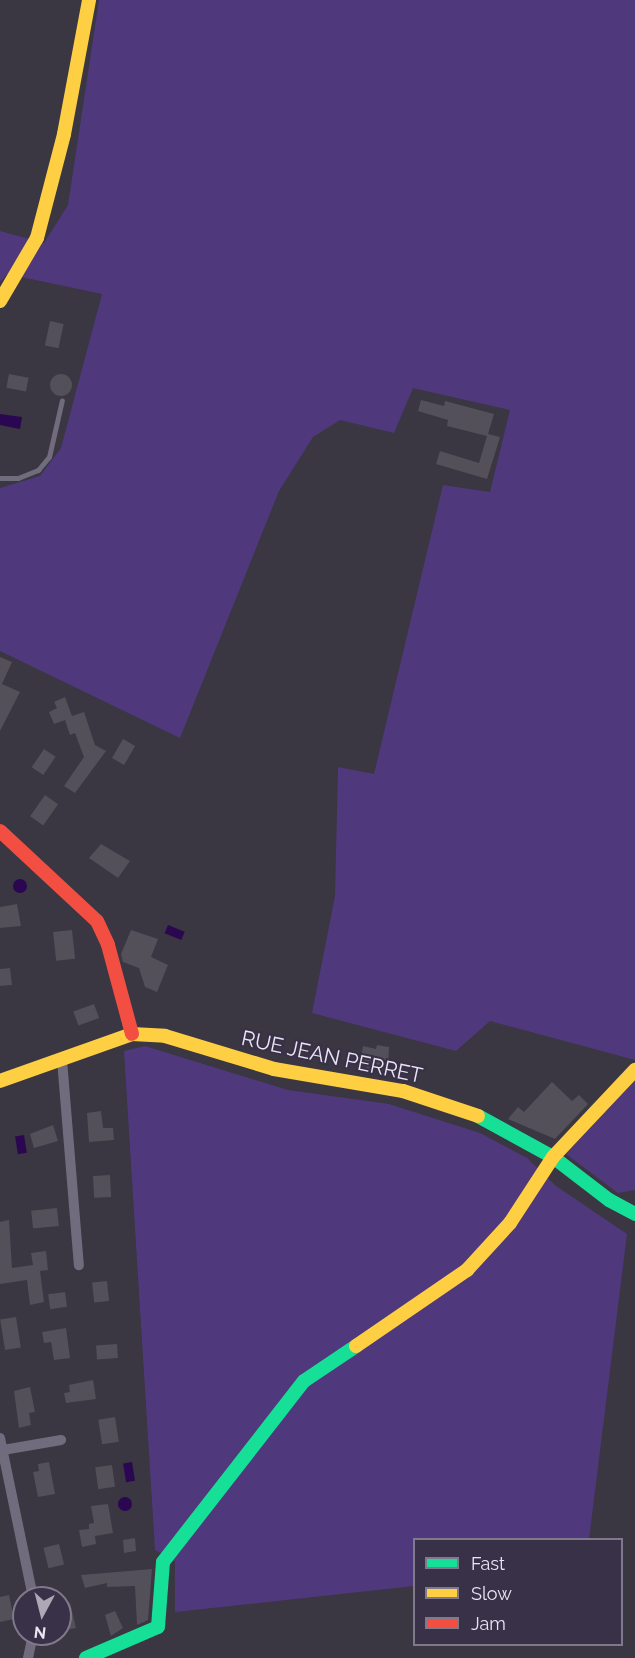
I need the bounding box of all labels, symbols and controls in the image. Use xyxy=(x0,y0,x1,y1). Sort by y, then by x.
street label: RUE JEAN PERRET xyxy=(239,1025,425,1089)
legend xyxy=(413,1538,623,1646)
text: Fast xyxy=(471,1553,505,1574)
text: Slow xyxy=(471,1583,512,1604)
north arrow xyxy=(12,1586,72,1646)
text: Jam xyxy=(471,1613,506,1634)
text: N xyxy=(33,1622,47,1643)

